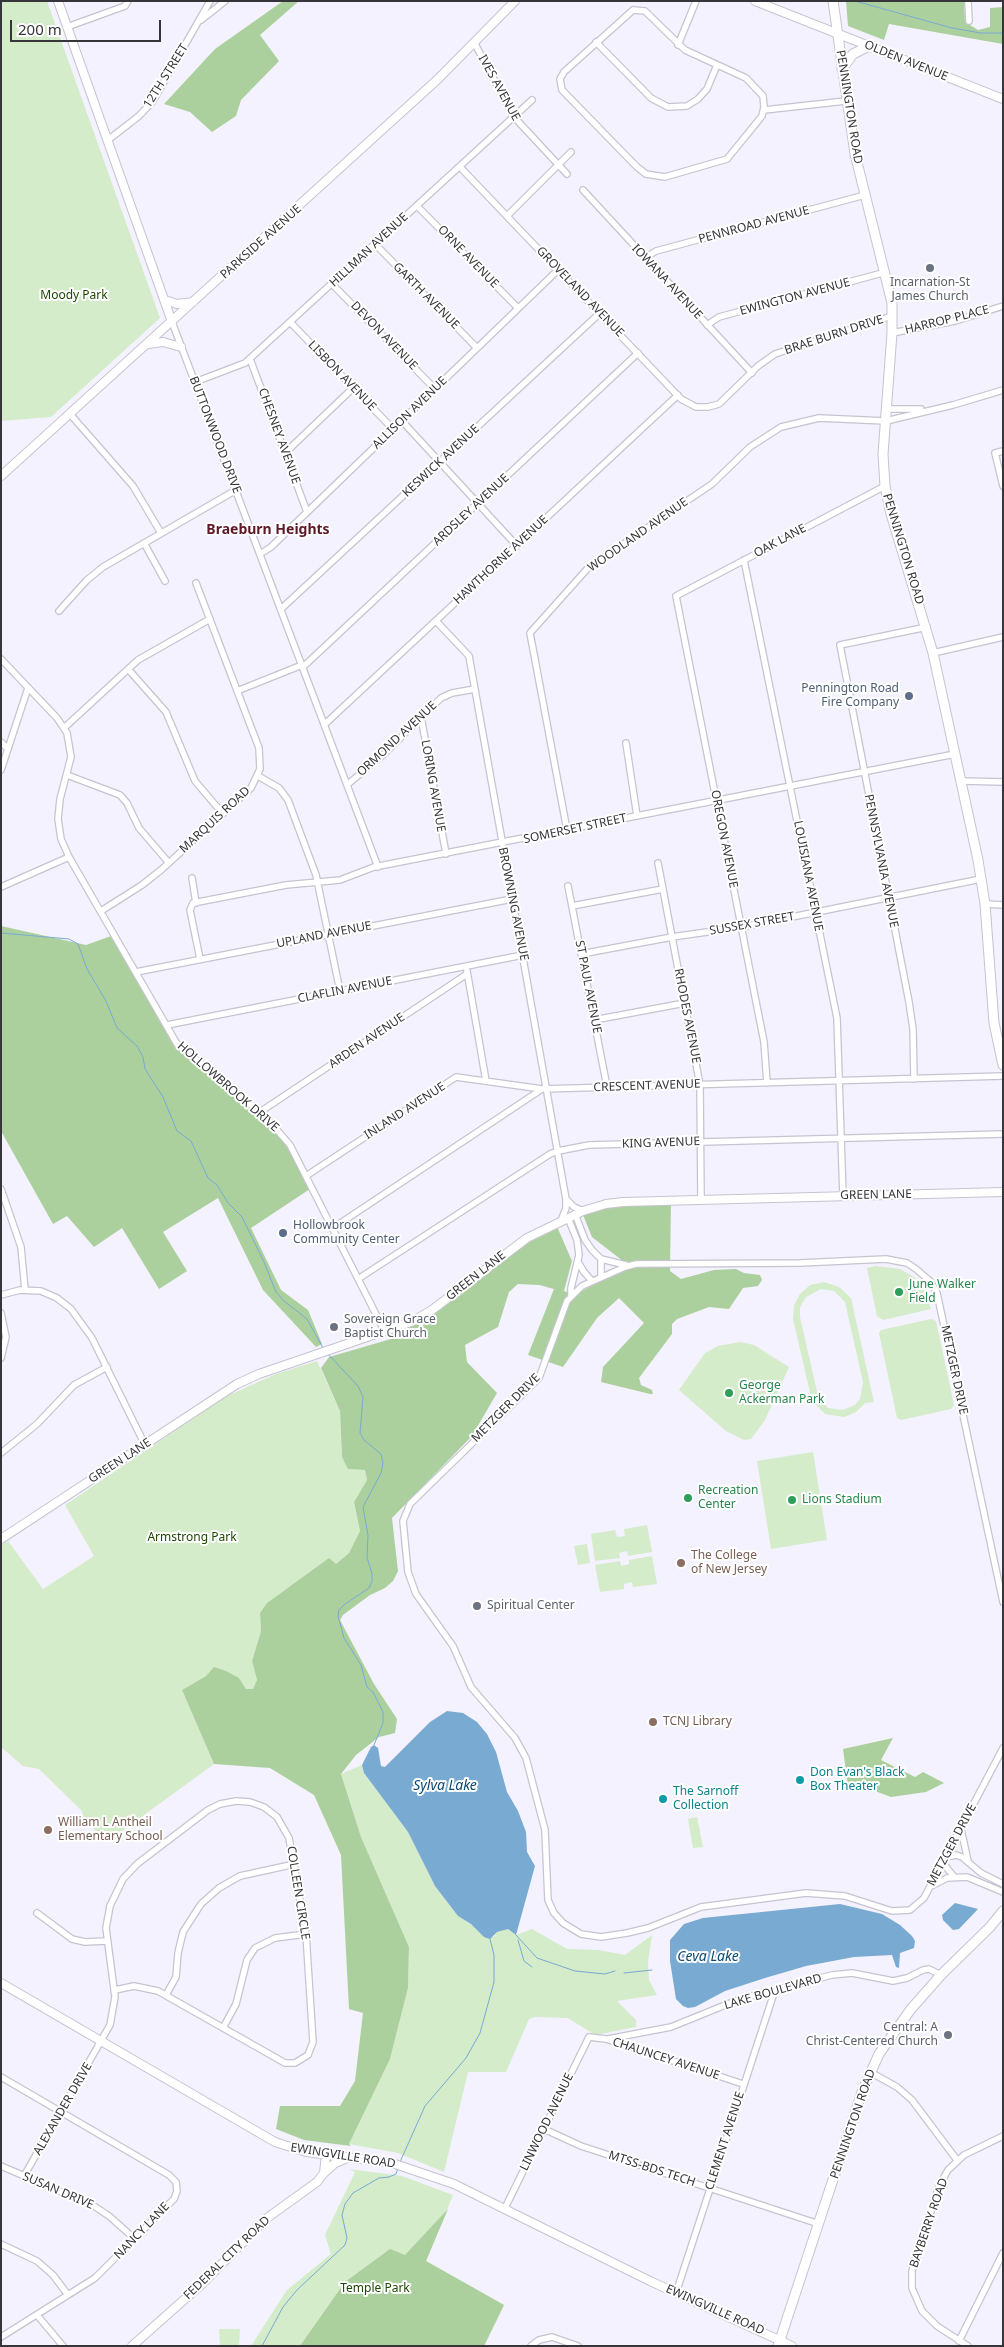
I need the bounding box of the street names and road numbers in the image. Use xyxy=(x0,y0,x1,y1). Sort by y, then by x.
street label: OLDEN AVENUE xyxy=(862,38,950,84)
street label: 12TH STREET xyxy=(141,41,191,111)
street label: PENNINGTON ROAD xyxy=(833,49,865,165)
street label: IVES AVENUE xyxy=(475,52,523,124)
street label: PARKSIDE AVENUE xyxy=(218,202,304,282)
street label: PENNROAD AVENUE xyxy=(697,203,811,247)
street label: HILLMAN AVENUE xyxy=(327,210,411,290)
street label: ORNE AVENUE xyxy=(435,223,501,291)
street label: IOWANA AVENUE xyxy=(629,242,705,322)
street label: GROVELAND AVENUE xyxy=(533,244,627,340)
street label: GARTH AVENUE xyxy=(390,260,462,332)
street label: EWINGTON AVENUE xyxy=(738,275,852,319)
street label: DEVON AVENUE xyxy=(348,299,420,373)
street label: HARROP PLACE xyxy=(903,303,991,337)
street label: BRAE BURN DRIVE xyxy=(783,312,885,358)
street label: LISBON AVENUE xyxy=(305,338,379,414)
street label: BUTTONWOOD DRIVE xyxy=(186,374,244,496)
street label: ALLISON AVENUE xyxy=(370,374,450,452)
street label: CHESNEY AVENUE xyxy=(255,386,303,486)
street label: KESWICK AVENUE xyxy=(400,422,482,500)
street label: ARDSLEY AVENUE xyxy=(430,471,512,549)
street label: PENNINGTON ROAD xyxy=(879,492,927,606)
street label: WOODLAND AVENUE xyxy=(585,495,691,575)
street label: HAWTHORNE AVENUE xyxy=(451,512,551,608)
street label: OAK LANE xyxy=(751,521,809,561)
street label: ORMOND AVENUE xyxy=(354,698,440,780)
street label: LORING AVENUE xyxy=(418,739,448,833)
street label: MARQUIS ROAD xyxy=(177,784,253,856)
street label: OREGON AVENUE xyxy=(707,789,741,889)
street label: PENNSYLVANIA AVENUE xyxy=(861,793,901,929)
street label: SOMERSET STREET xyxy=(522,811,628,847)
street label: LOUISIANA AVENUE xyxy=(790,820,826,932)
street label: BROWNING AVENUE xyxy=(495,846,531,962)
street label: SUSSEX STREET xyxy=(708,909,796,939)
street label: UPLAND AVENUE xyxy=(275,919,373,951)
street label: ST PAUL AVENUE xyxy=(572,939,604,1035)
street label: RHODES AVENUE xyxy=(671,967,703,1065)
street label: CLAFLIN AVENUE xyxy=(297,974,393,1006)
street label: ARDEN AVENUE xyxy=(326,1010,408,1072)
street label: HOLLOWBROOK DRIVE xyxy=(174,1039,282,1135)
street label: CRESCENT AVENUE xyxy=(593,1077,701,1095)
street label: INLAND AVENUE xyxy=(362,1079,448,1143)
street label: KING AVENUE xyxy=(622,1134,700,1152)
street label: GREEN LANE xyxy=(840,1187,912,1203)
street label: GREEN LANE xyxy=(443,1248,509,1304)
street label: METZGER DRIVE xyxy=(937,1324,971,1416)
street label: METZGER DRIVE xyxy=(469,1371,543,1445)
street label: GREEN LANE xyxy=(86,1435,154,1487)
street label: METZGER DRIVE xyxy=(924,1801,980,1889)
street label: COLLEEN CIRCLE xyxy=(283,1845,313,1941)
street label: LAKE BOULEVARD xyxy=(723,1971,823,2013)
street label: CHAUNCEY AVENUE xyxy=(611,2035,721,2083)
street label: ALEXANDER DRIVE xyxy=(31,2060,95,2158)
street label: PENNINGTON ROAD xyxy=(827,2067,879,2181)
street label: LINWOOD AVENUE xyxy=(517,2071,577,2173)
street label: CLEMENT AVENUE xyxy=(702,2090,748,2192)
street label: EWINGVILLE ROAD xyxy=(289,2141,397,2171)
street label: MTSS-BDS TECH xyxy=(607,2148,697,2190)
street label: SUSAN DRIVE xyxy=(20,2170,96,2212)
street label: BAYBERRY ROAD xyxy=(907,2176,951,2270)
street label: NANCY LANE xyxy=(111,2200,173,2262)
street label: FEDERAL CITY ROAD xyxy=(181,2213,273,2303)
street label: EWINGVILLE ROAD xyxy=(663,2282,767,2338)

